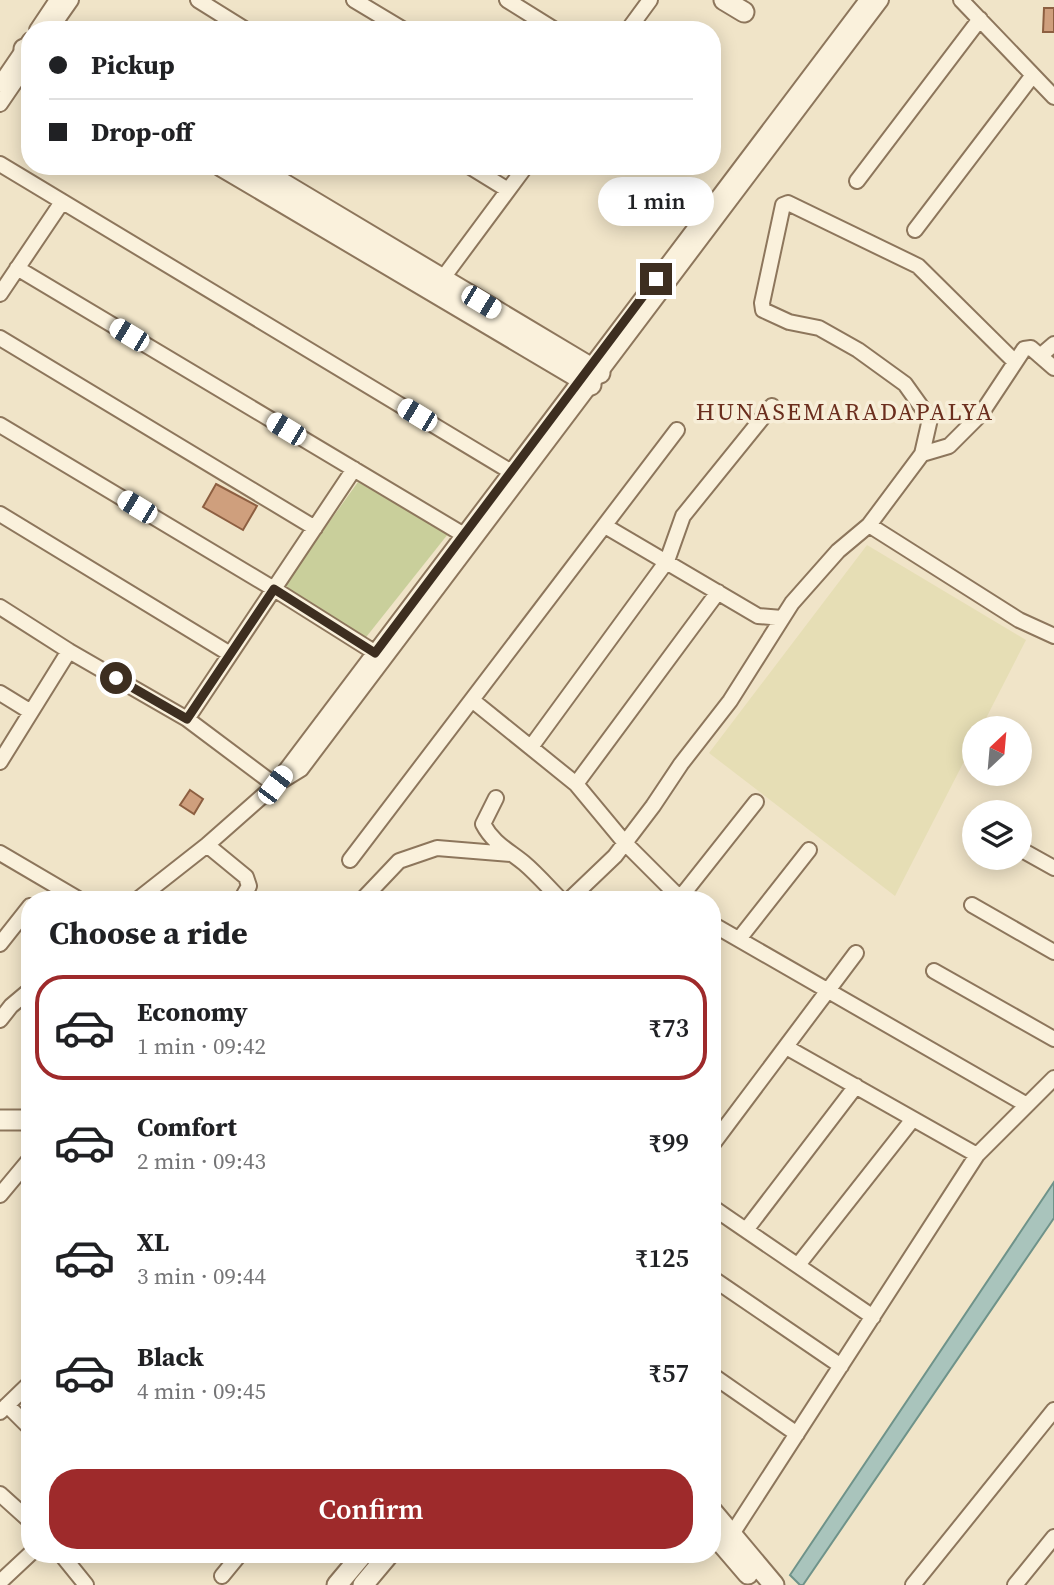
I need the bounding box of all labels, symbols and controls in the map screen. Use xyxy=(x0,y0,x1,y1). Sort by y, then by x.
text: Pickup xyxy=(91,47,175,83)
text: Drop-off xyxy=(91,114,193,150)
callout: 1 min xyxy=(598,177,714,226)
text: 1 min xyxy=(626,185,686,217)
route end xyxy=(640,263,672,295)
car xyxy=(458,282,505,322)
car xyxy=(106,315,153,355)
car xyxy=(394,395,441,435)
district label: HUNASEMARADAPALYA xyxy=(696,395,994,428)
car xyxy=(263,409,310,449)
car xyxy=(114,487,161,527)
route start xyxy=(100,662,132,694)
north arrow xyxy=(962,716,1032,786)
map controls xyxy=(962,716,1032,870)
car xyxy=(254,762,297,808)
button: layers xyxy=(962,800,1032,870)
text: Choose a ride xyxy=(49,911,248,955)
text: Economy xyxy=(137,994,248,1030)
icon: car xyxy=(53,996,116,1059)
text: ₹73 xyxy=(648,1010,689,1046)
text: 1 min · 09:42 xyxy=(137,1030,266,1062)
text: Comfort xyxy=(137,1109,237,1145)
icon: car xyxy=(53,1111,116,1174)
text: ₹99 xyxy=(648,1125,689,1161)
text: 2 min · 09:43 xyxy=(137,1145,266,1177)
text: XL xyxy=(137,1224,169,1260)
icon: car xyxy=(53,1226,116,1289)
text: ₹125 xyxy=(635,1240,689,1276)
text: 3 min · 09:44 xyxy=(137,1260,266,1292)
text: Black xyxy=(137,1339,204,1375)
icon: car xyxy=(53,1341,116,1404)
text: ₹57 xyxy=(648,1355,689,1391)
text: 4 min · 09:45 xyxy=(137,1375,266,1407)
button: Confirm xyxy=(49,1469,693,1549)

